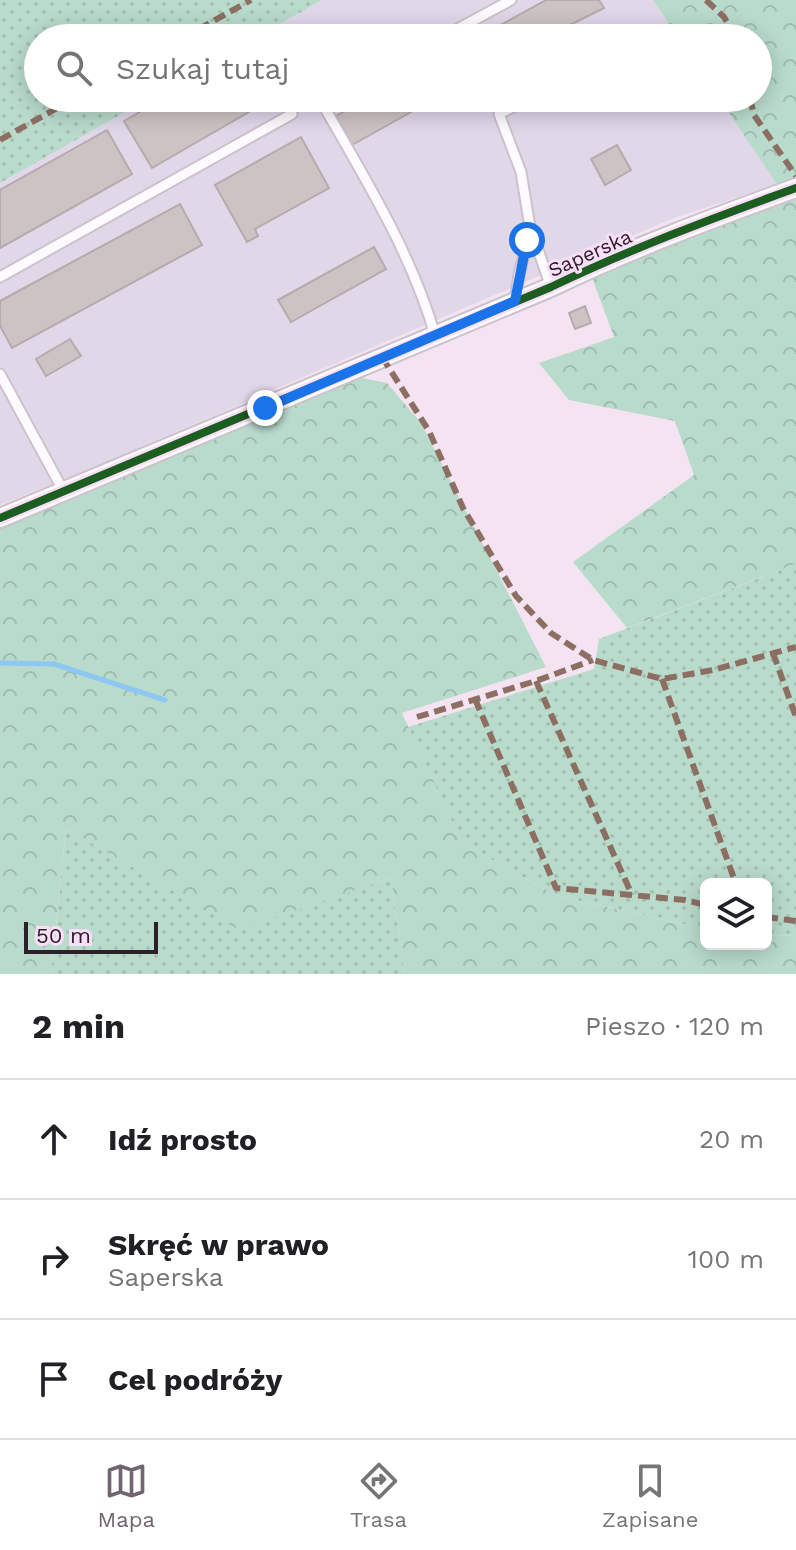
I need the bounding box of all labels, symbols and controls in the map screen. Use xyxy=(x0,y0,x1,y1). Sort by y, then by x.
search box xyxy=(24,24,772,112)
icon: search xyxy=(52,46,96,90)
text: Szukaj tutaj xyxy=(116,51,290,86)
route start xyxy=(509,222,545,258)
street label: Saperska xyxy=(545,224,635,282)
route end xyxy=(247,390,283,426)
map controls xyxy=(700,878,772,950)
button: layers xyxy=(700,878,772,950)
scale bar xyxy=(24,918,158,954)
text: 50 m xyxy=(36,923,91,948)
text: 2 min xyxy=(32,1006,125,1046)
text: Pieszo · 120 m xyxy=(585,1011,764,1041)
icon: ahead xyxy=(32,1117,76,1161)
text: Idź prosto xyxy=(108,1122,257,1157)
text: 20 m xyxy=(699,1124,764,1154)
text: Skręć w prawo xyxy=(108,1227,329,1262)
icon: right xyxy=(32,1237,76,1281)
text: 100 m xyxy=(688,1244,764,1274)
text: Saperska xyxy=(108,1262,223,1292)
icon: arrive xyxy=(32,1357,76,1401)
text: Cel podróży xyxy=(108,1362,282,1397)
tab: Mapa xyxy=(98,1459,155,1532)
tab: Trasa xyxy=(350,1459,407,1532)
tab: Zapisane xyxy=(602,1459,698,1532)

